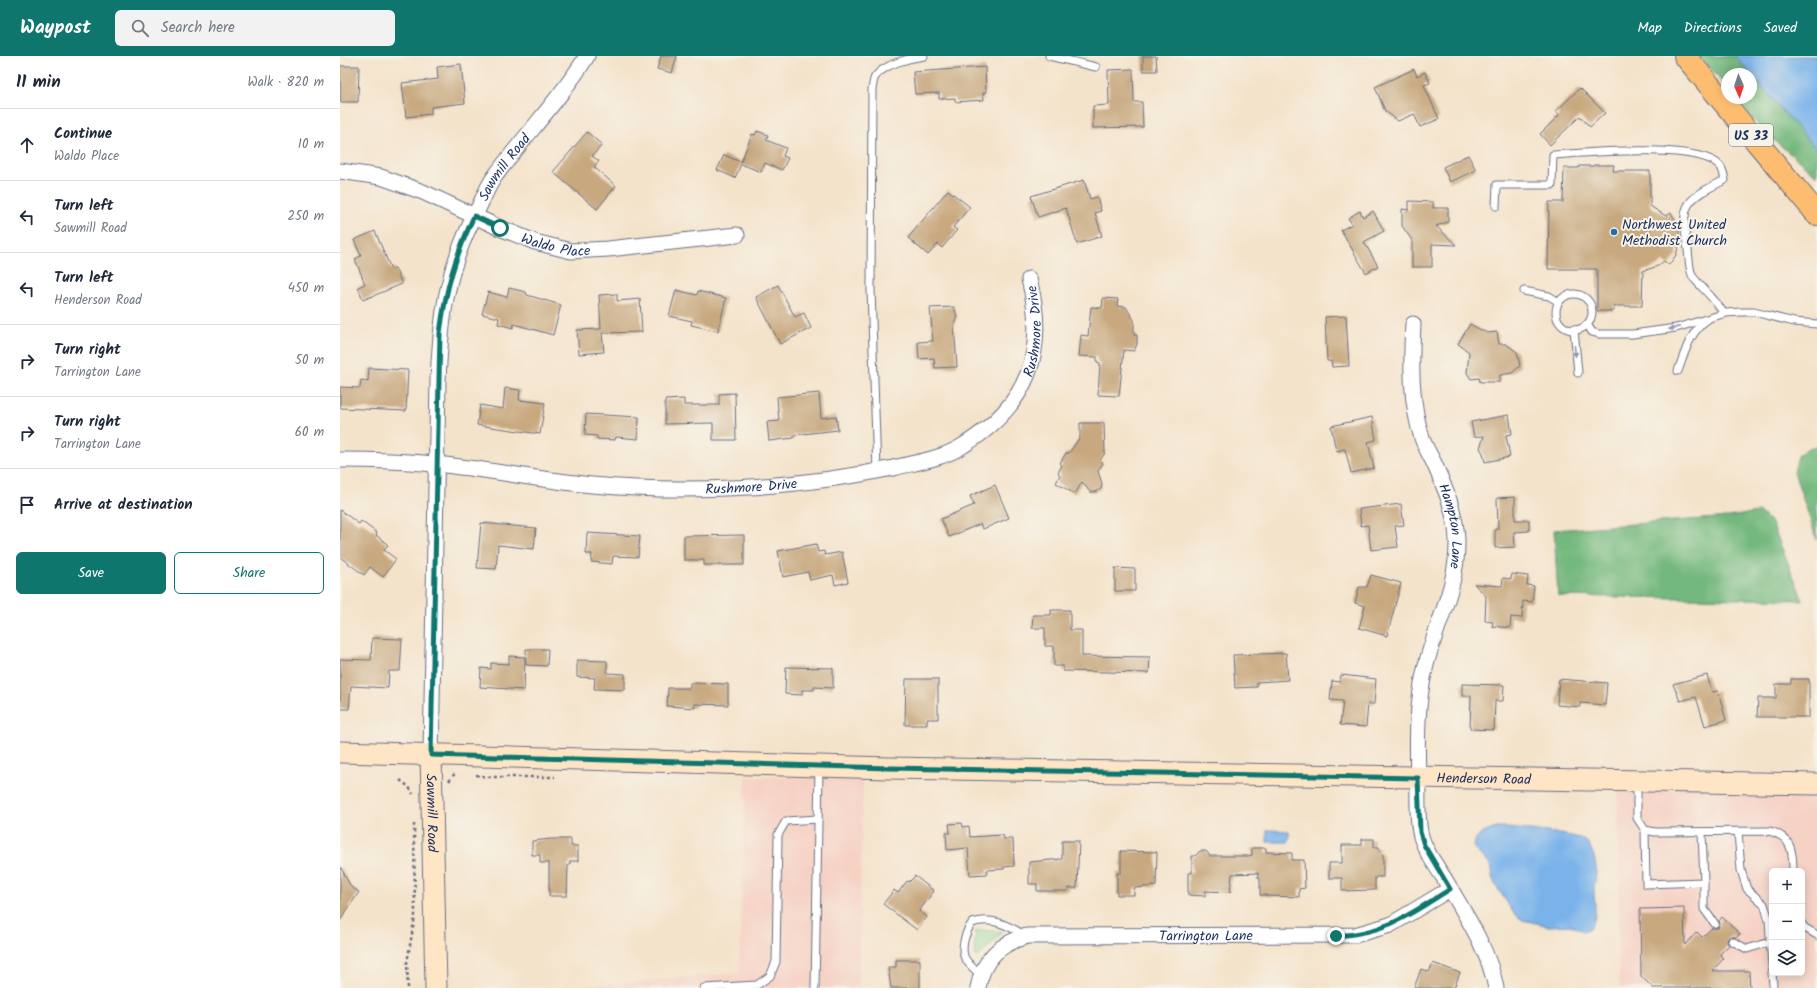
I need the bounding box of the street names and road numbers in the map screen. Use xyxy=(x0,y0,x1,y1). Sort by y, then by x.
road number: US 33 xyxy=(1729,124,1773,146)
street label: Sawmill Road xyxy=(473,128,537,205)
street label: Waldo Place xyxy=(518,228,592,263)
street label: Rushmore Drive xyxy=(1018,283,1048,380)
street label: Rushmore Drive xyxy=(705,473,799,501)
street label: Hampton Lane xyxy=(1432,480,1467,571)
street label: Henderson Road xyxy=(1436,767,1532,791)
street label: Sawmill Road xyxy=(419,773,443,854)
street label: Tarrington Lane xyxy=(1159,925,1253,948)

